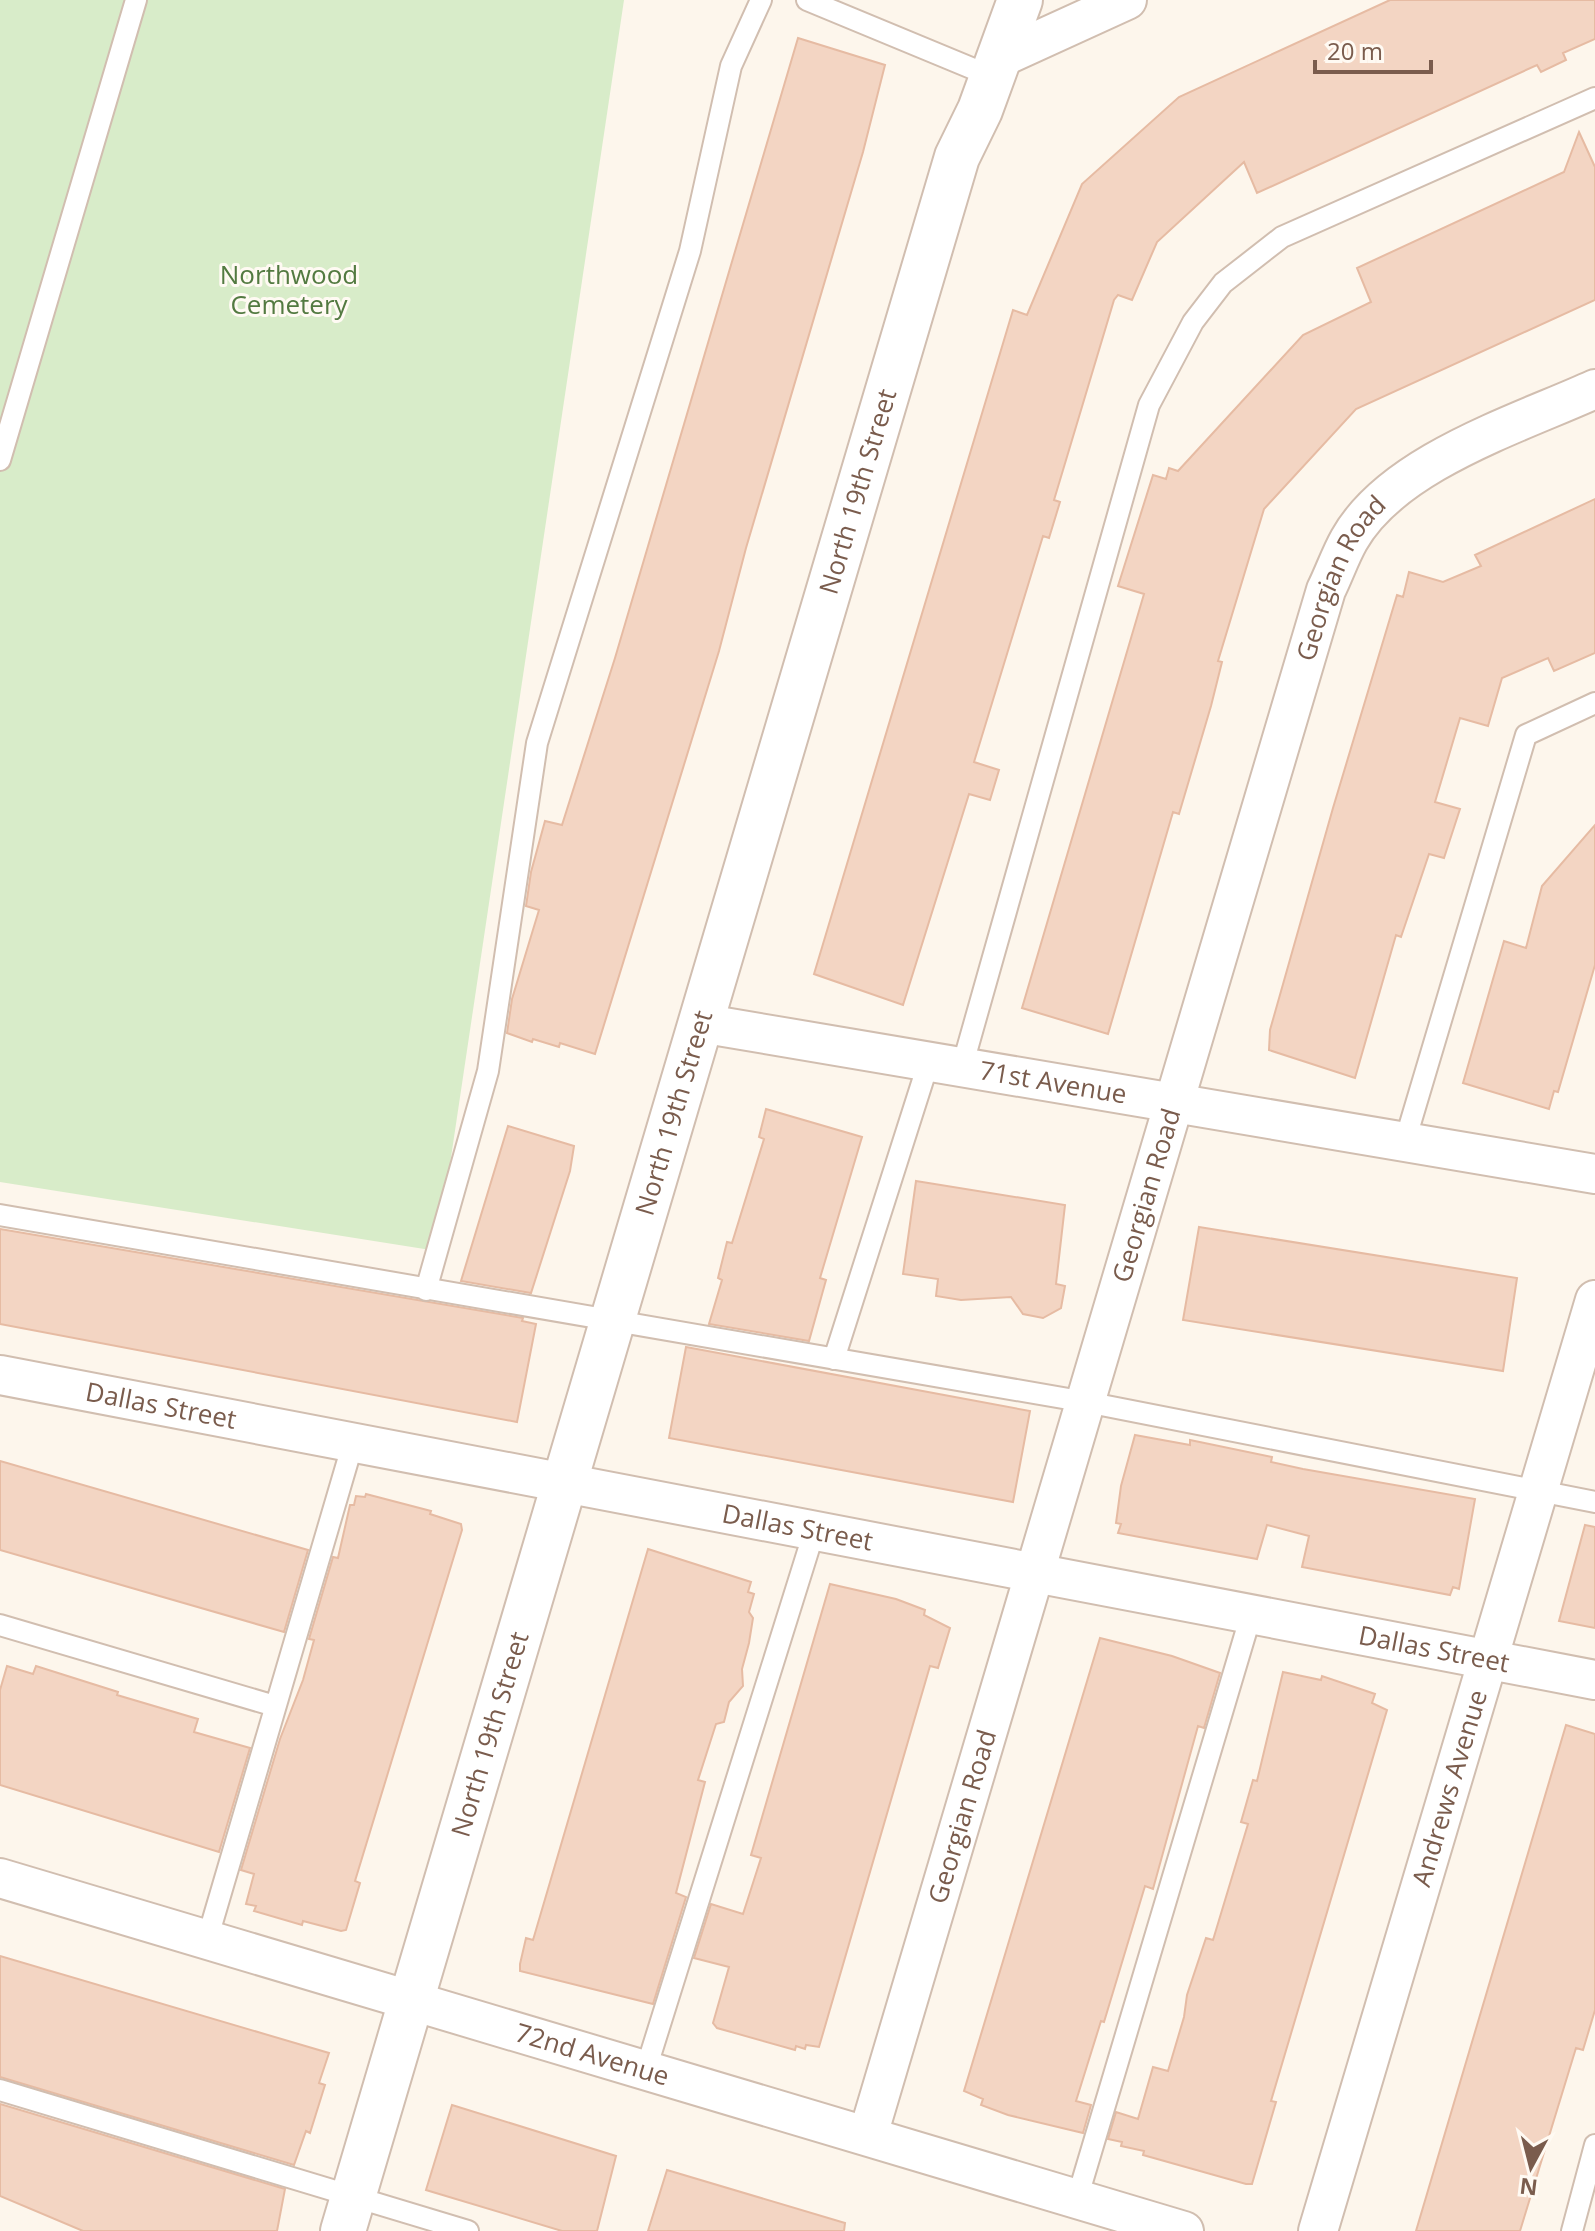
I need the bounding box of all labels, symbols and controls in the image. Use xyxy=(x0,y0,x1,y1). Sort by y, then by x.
scale bar xyxy=(1315,24,1431,74)
text: 20 m xyxy=(1327,34,1383,67)
park label: Northwood Cemetery xyxy=(220,256,358,322)
street label: North 19th Street xyxy=(810,384,904,598)
street label: Georgian Road xyxy=(1287,487,1393,665)
street label: North 19th Street xyxy=(626,1006,720,1220)
street label: 71st Avenue xyxy=(977,1051,1130,1112)
street label: Georgian Road xyxy=(1103,1104,1188,1286)
street label: Dallas Street xyxy=(83,1373,240,1437)
street label: Dallas Street xyxy=(719,1494,876,1559)
street label: Dallas Street xyxy=(1356,1616,1513,1680)
street label: North 19th Street xyxy=(442,1627,536,1841)
street label: Andrews Avenue xyxy=(1403,1685,1495,1891)
street label: Georgian Road xyxy=(919,1725,1004,1908)
street label: 72nd Avenue xyxy=(511,2014,674,2094)
north arrow xyxy=(1491,2127,1571,2207)
text: N xyxy=(1518,2172,1539,2204)

